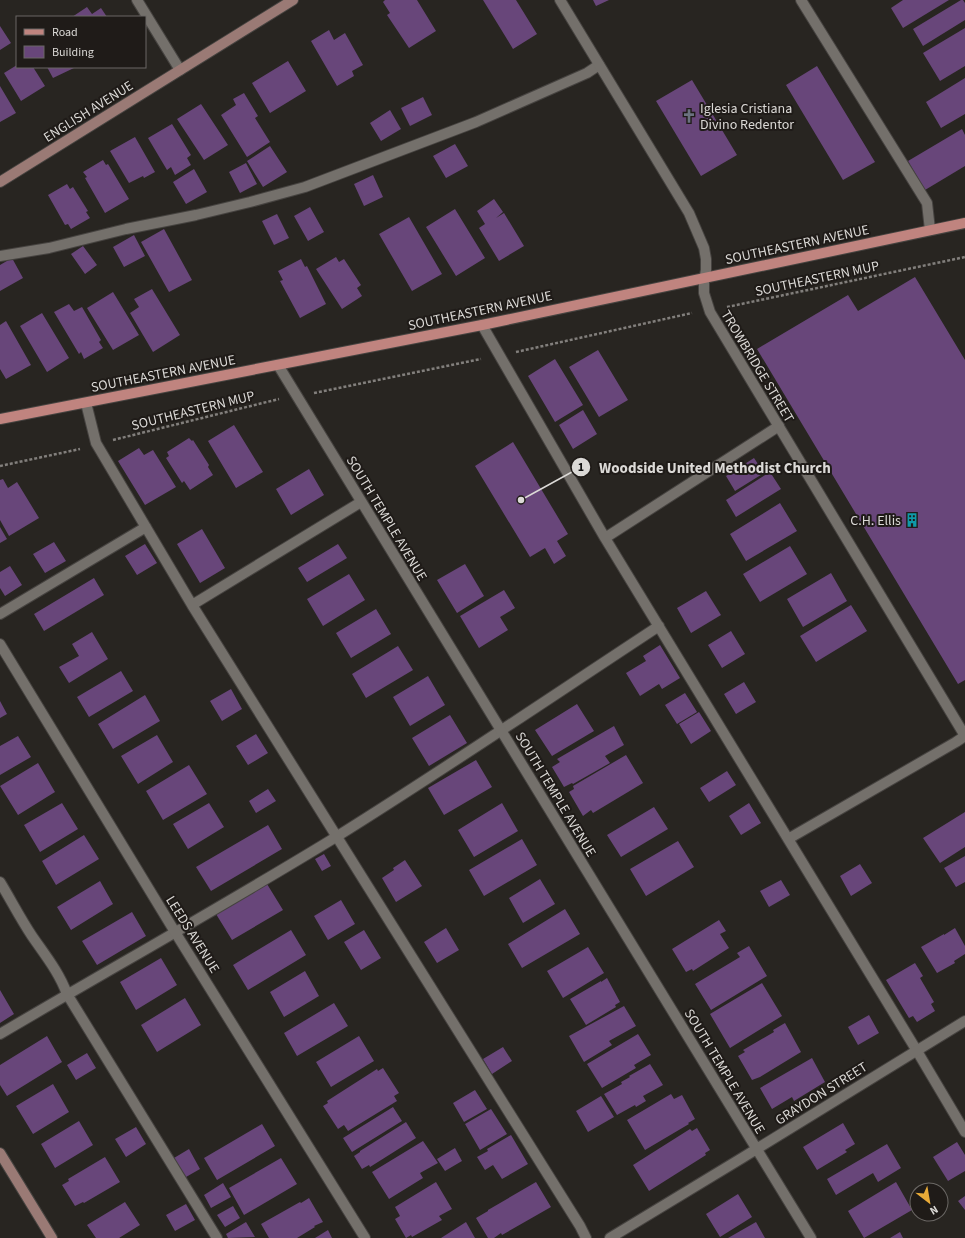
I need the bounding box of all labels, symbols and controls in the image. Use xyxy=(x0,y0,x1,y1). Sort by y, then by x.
legend xyxy=(16,16,146,68)
text: Road xyxy=(52,24,78,41)
text: Building xyxy=(52,44,94,61)
street label: ENGLISH AVENUE xyxy=(40,76,137,147)
place label: Iglesia Cristiana Divino Redentor xyxy=(700,99,794,135)
church icon: Iglesia Cristiana Divino Redentor xyxy=(681,108,697,124)
street label: SOUTHEASTERN AVENUE xyxy=(723,220,871,270)
street label: SOUTHEASTERN MUP xyxy=(753,256,881,302)
street label: SOUTHEASTERN AVENUE xyxy=(406,286,554,336)
street label: TROWBRIDGE STREET xyxy=(716,307,799,427)
street label: SOUTHEASTERN AVENUE xyxy=(89,350,237,398)
street label: SOUTHEASTERN MUP xyxy=(129,386,257,436)
street label: SOUTH TEMPLE AVENUE xyxy=(341,452,431,585)
callout: Woodside United Methodist Church xyxy=(571,454,839,481)
text: Woodside United Methodist Church xyxy=(599,458,831,479)
text: 1 xyxy=(578,459,584,476)
place label: C.H. Ellis xyxy=(850,511,901,531)
building icon: C.H. Ellis xyxy=(904,512,920,528)
street label: SOUTH TEMPLE AVENUE xyxy=(510,728,600,861)
street label: LEEDS AVENUE xyxy=(160,892,224,977)
street label: SOUTH TEMPLE AVENUE xyxy=(679,1005,769,1138)
street label: GRAYDON STREET xyxy=(772,1057,872,1130)
north arrow xyxy=(909,1182,949,1222)
text: N xyxy=(927,1202,941,1218)

